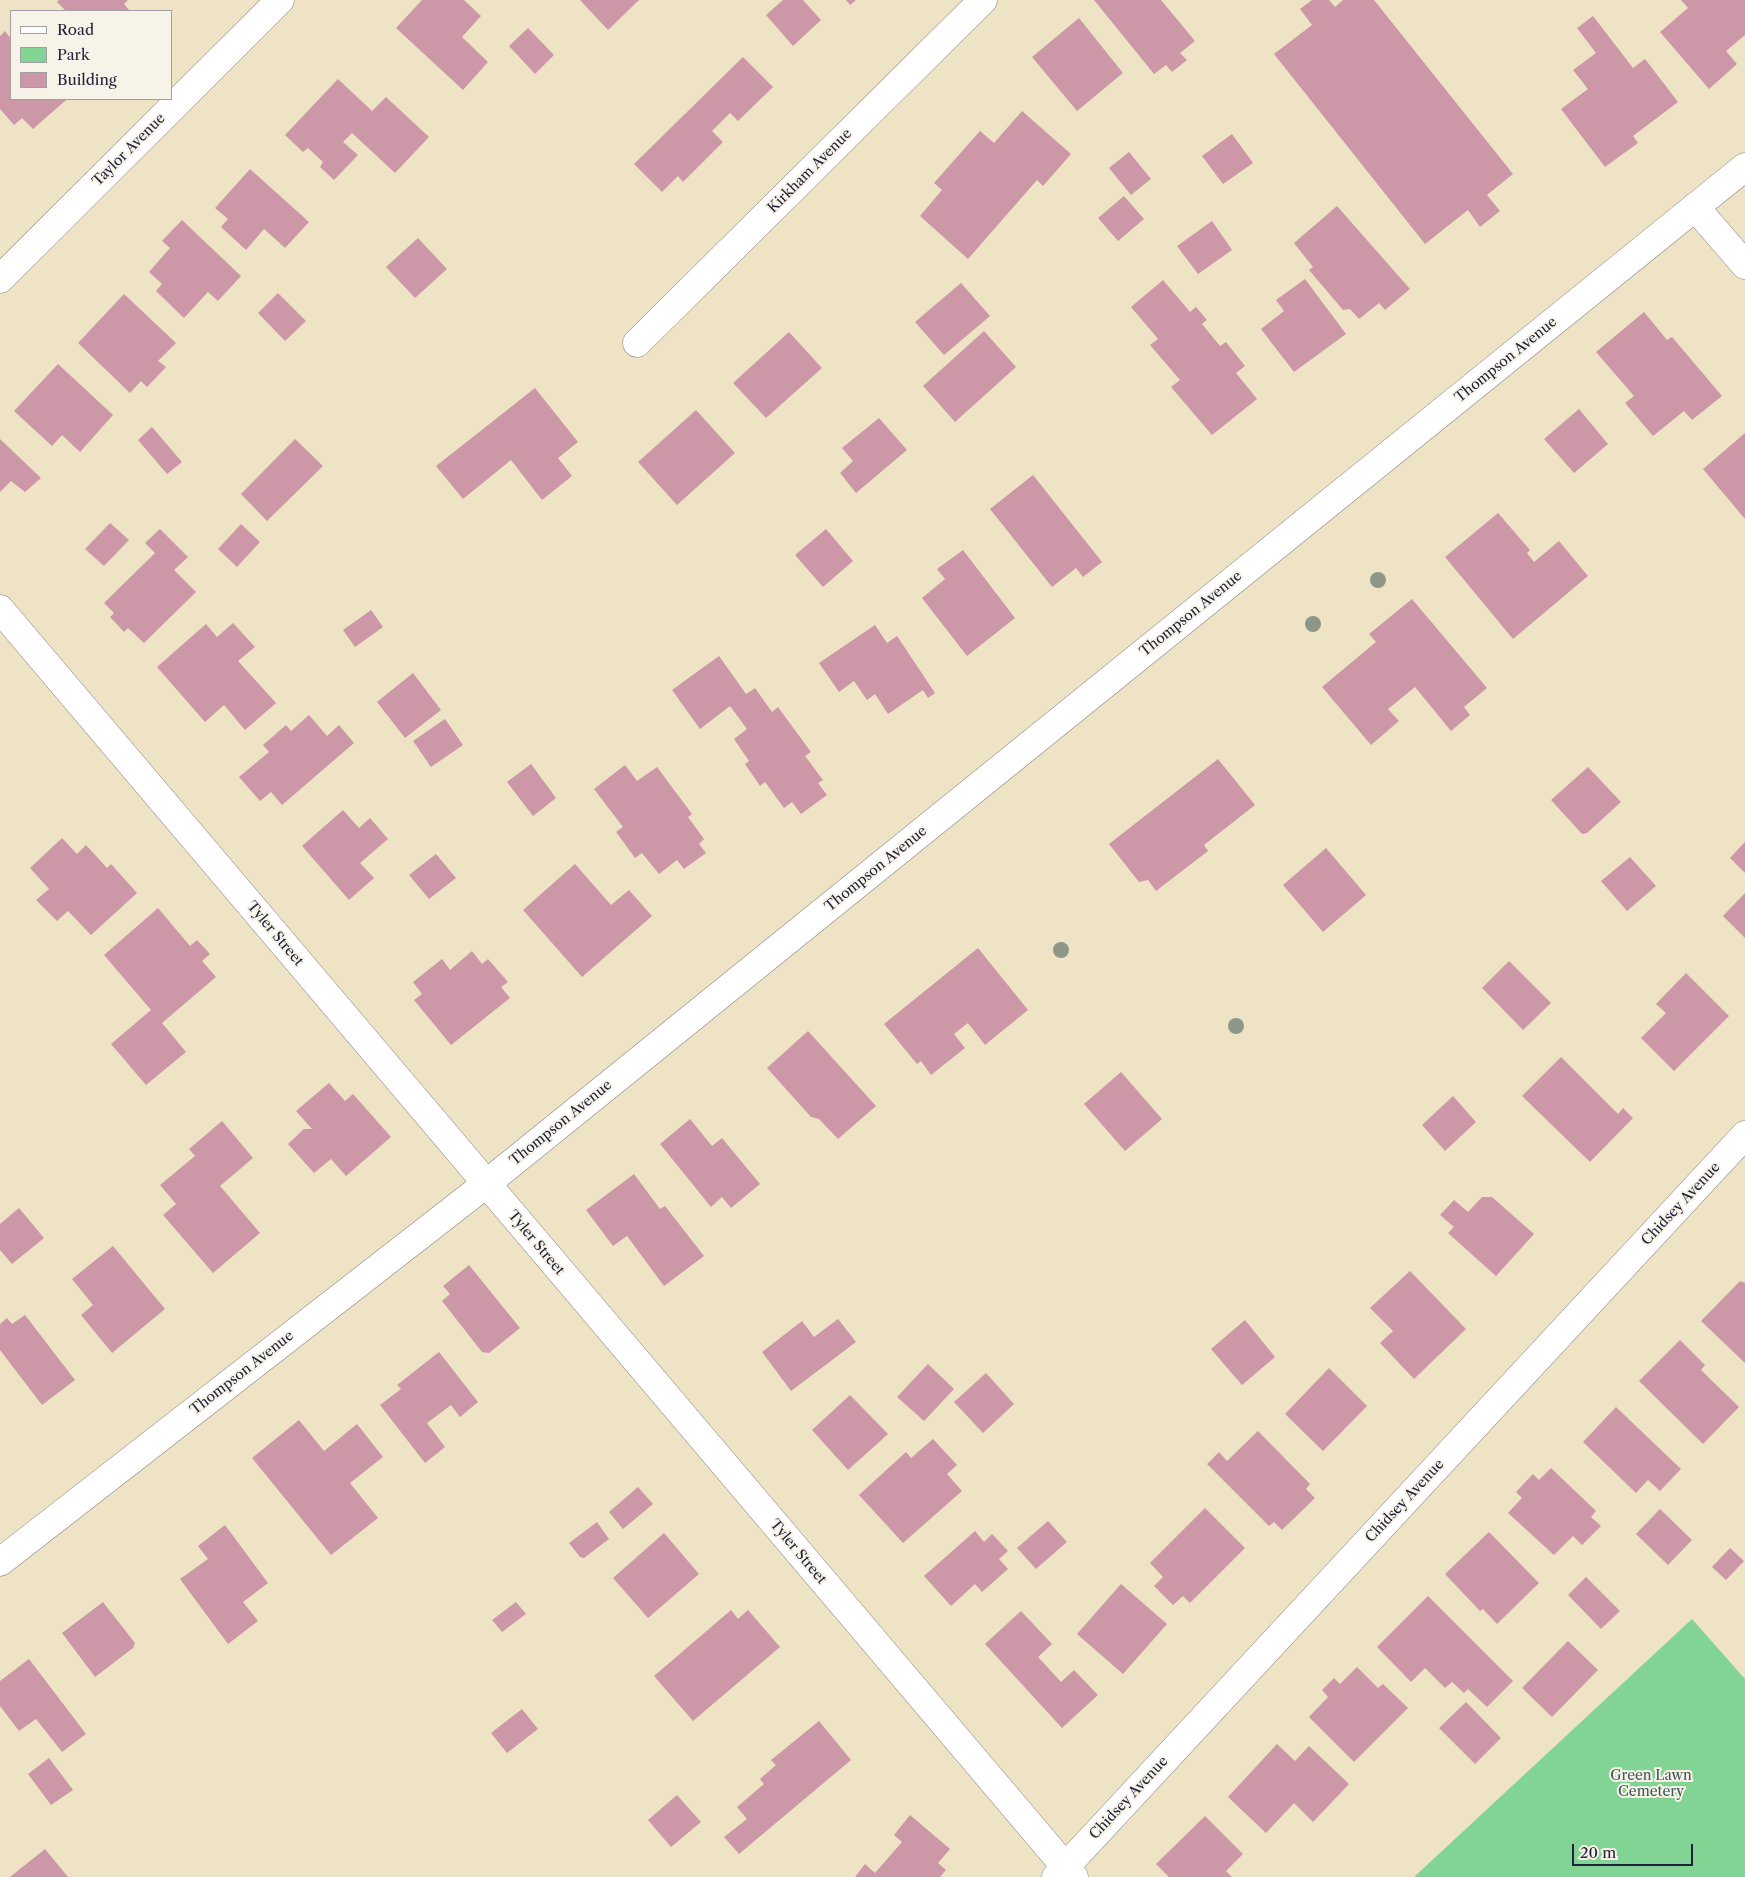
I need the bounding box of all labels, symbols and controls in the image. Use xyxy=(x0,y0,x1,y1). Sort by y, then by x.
legend xyxy=(10,10,172,100)
text: Road xyxy=(57,20,94,39)
text: Park xyxy=(57,45,90,64)
text: Building xyxy=(57,70,117,89)
street label: Taylor Avenue xyxy=(89,110,169,190)
street label: Kirkham Avenue xyxy=(765,126,855,216)
street label: Thompson Avenue xyxy=(1452,314,1560,406)
street label: Thompson Avenue xyxy=(1137,568,1245,660)
street label: Thompson Avenue xyxy=(822,823,930,915)
street label: Tyler Street xyxy=(243,898,307,970)
street label: Thompson Avenue xyxy=(507,1077,615,1169)
street label: Chidsey Avenue xyxy=(1638,1159,1724,1249)
street label: Tyler Street xyxy=(504,1207,568,1279)
street label: Thompson Avenue xyxy=(187,1327,297,1419)
street label: Chidsey Avenue xyxy=(1362,1456,1448,1546)
street label: Tyler Street xyxy=(766,1516,830,1588)
street label: Chidsey Avenue xyxy=(1086,1753,1172,1843)
park label: Green Lawn Cemetery xyxy=(1610,1768,1692,1800)
scale bar xyxy=(1575,1834,1696,1866)
text: 20 m xyxy=(1580,1843,1616,1862)

